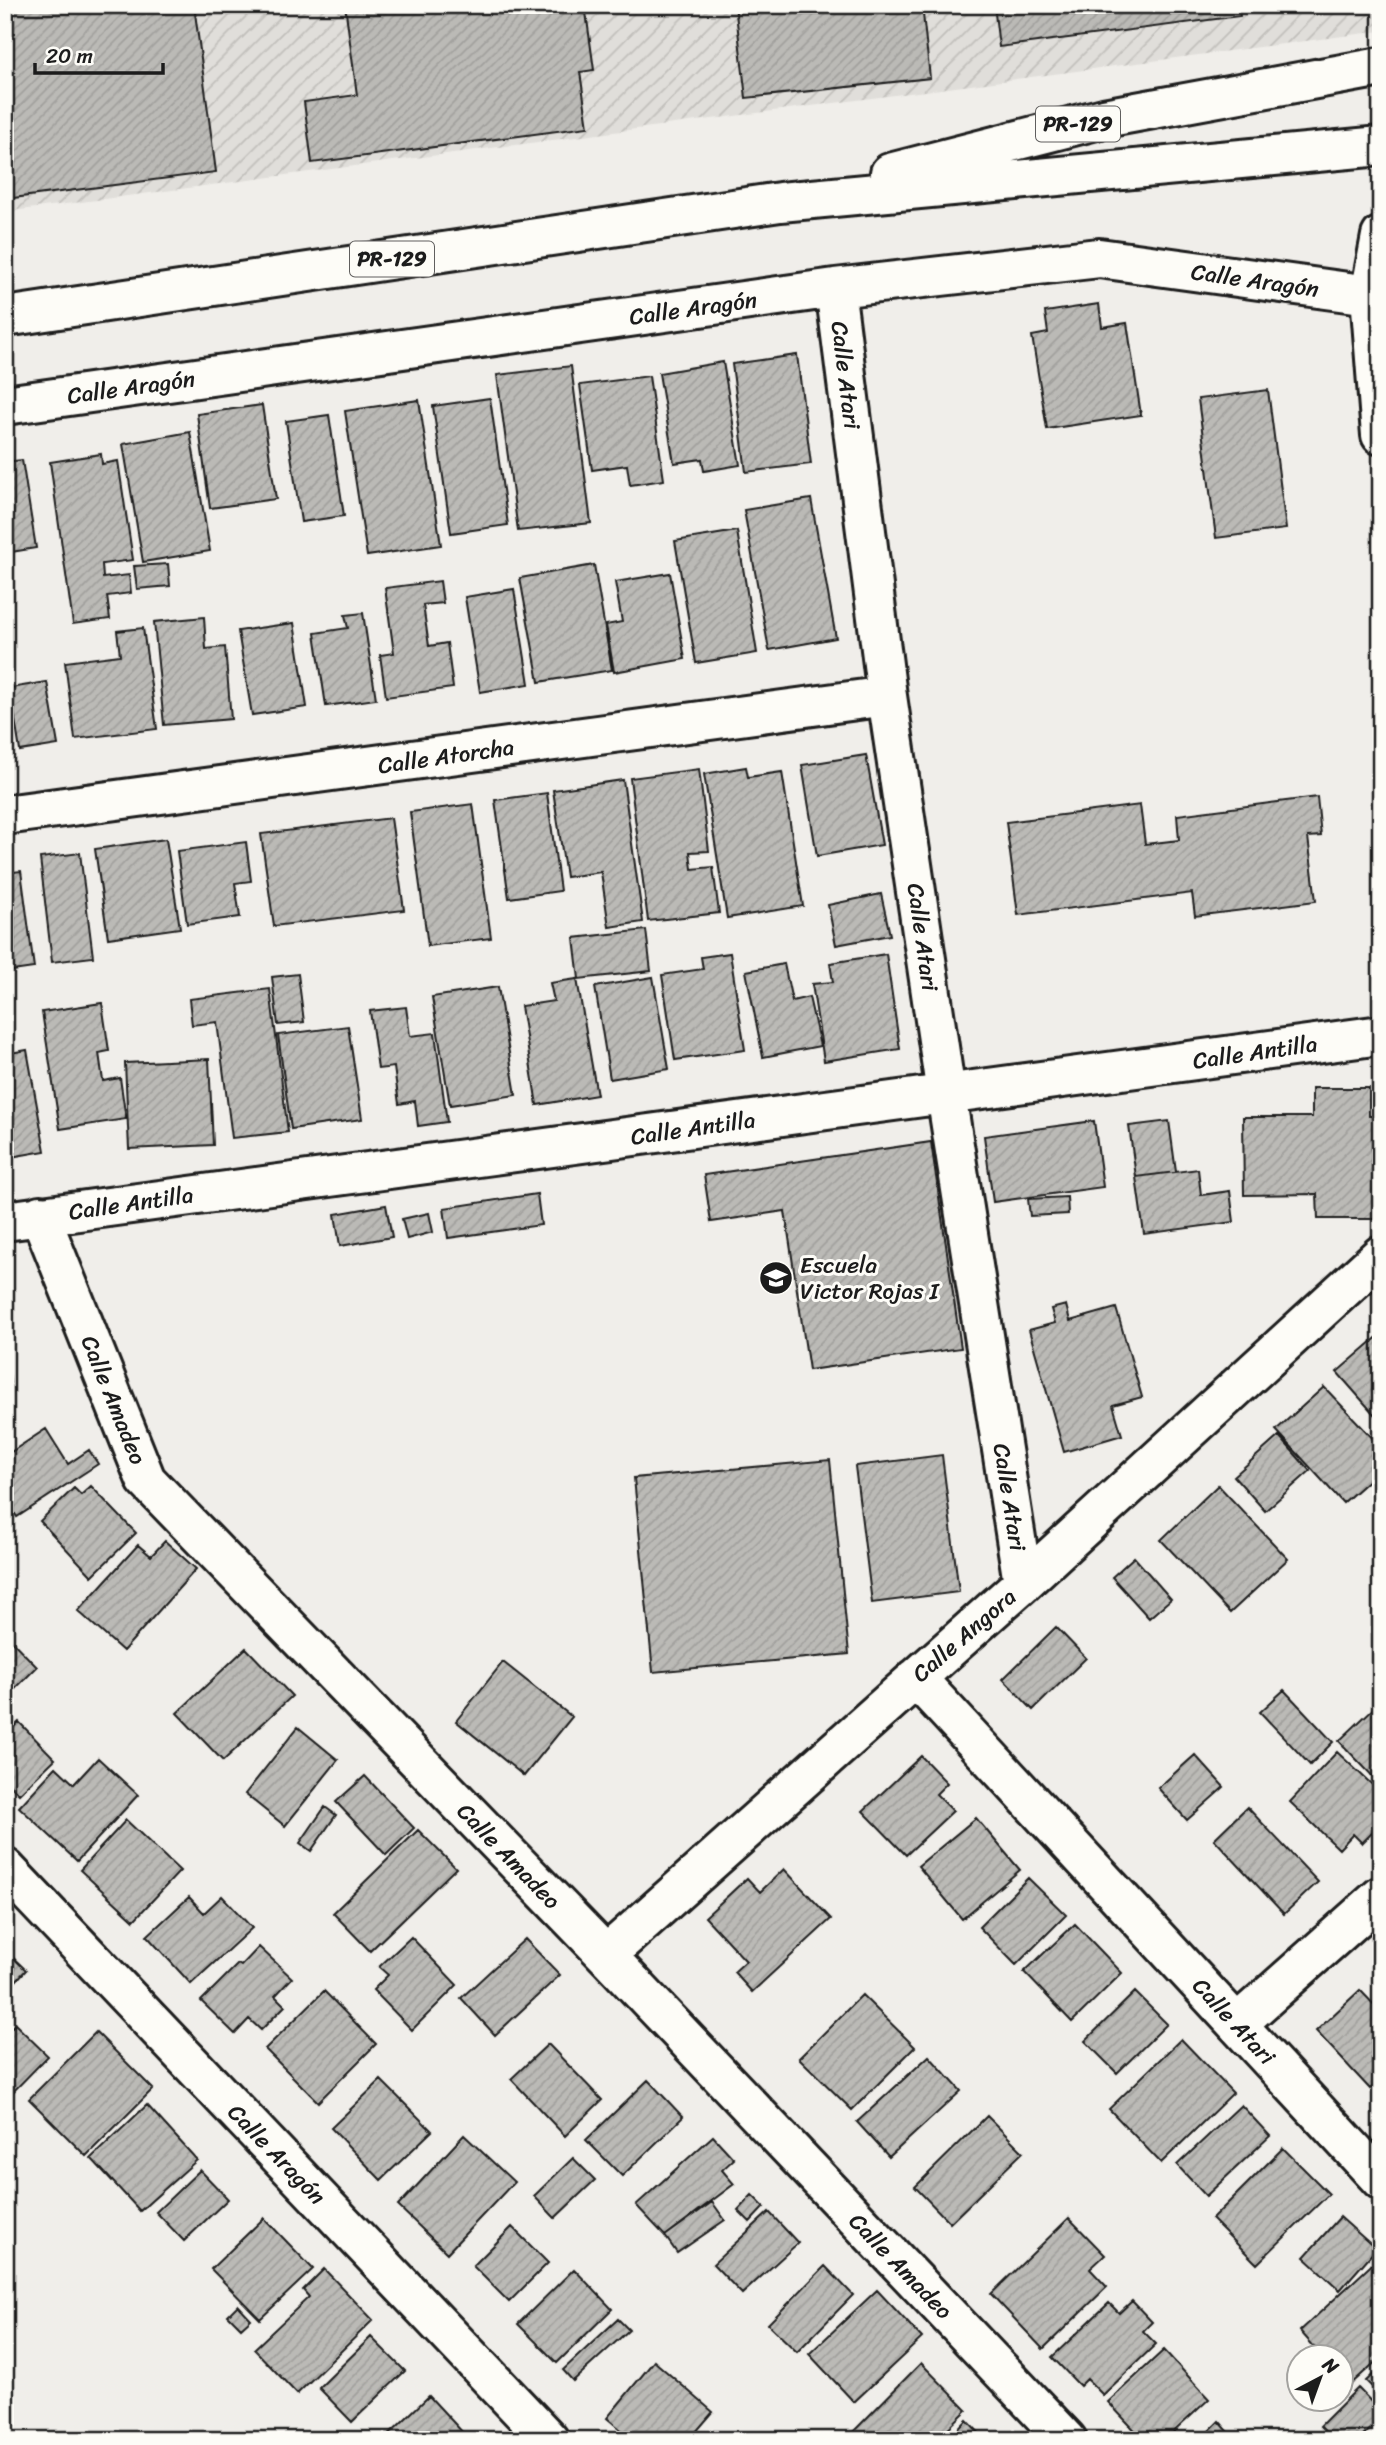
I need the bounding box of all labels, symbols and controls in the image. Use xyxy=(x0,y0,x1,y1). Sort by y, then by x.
scale bar xyxy=(35,32,163,76)
text: 20 m xyxy=(46,37,93,75)
road number: PR-129 xyxy=(1036,106,1120,142)
road number: PR-129 xyxy=(350,242,434,276)
street label: Calle Aragón xyxy=(1188,251,1321,310)
street label: Calle Aragón xyxy=(627,279,760,338)
street label: Calle Atari xyxy=(819,319,873,432)
street label: Calle Aragón xyxy=(65,358,198,417)
street label: Calle Atorcha xyxy=(375,727,517,786)
street label: Calle Atari xyxy=(895,880,950,994)
street label: Calle Antilla xyxy=(1190,1023,1320,1082)
street label: Calle Antilla xyxy=(628,1099,758,1158)
street label: Calle Antilla xyxy=(66,1174,196,1233)
place label: Escuela Victor Rojas I xyxy=(800,1245,941,1312)
school or university icon: Escuela Victor Rojas I xyxy=(757,1259,795,1297)
street label: Calle Amadeo xyxy=(69,1329,158,1472)
street label: Calle Atari xyxy=(981,1440,1038,1555)
street label: Calle Angora xyxy=(902,1578,1026,1693)
street label: Calle Amadeo xyxy=(446,1793,571,1920)
street label: Calle Atari xyxy=(1182,1968,1286,2075)
street label: Calle Aragón xyxy=(217,2094,336,2215)
street label: Calle Amadeo xyxy=(838,2203,963,2330)
north arrow xyxy=(1284,2344,1354,2414)
text: N xyxy=(1314,2348,1347,2383)

